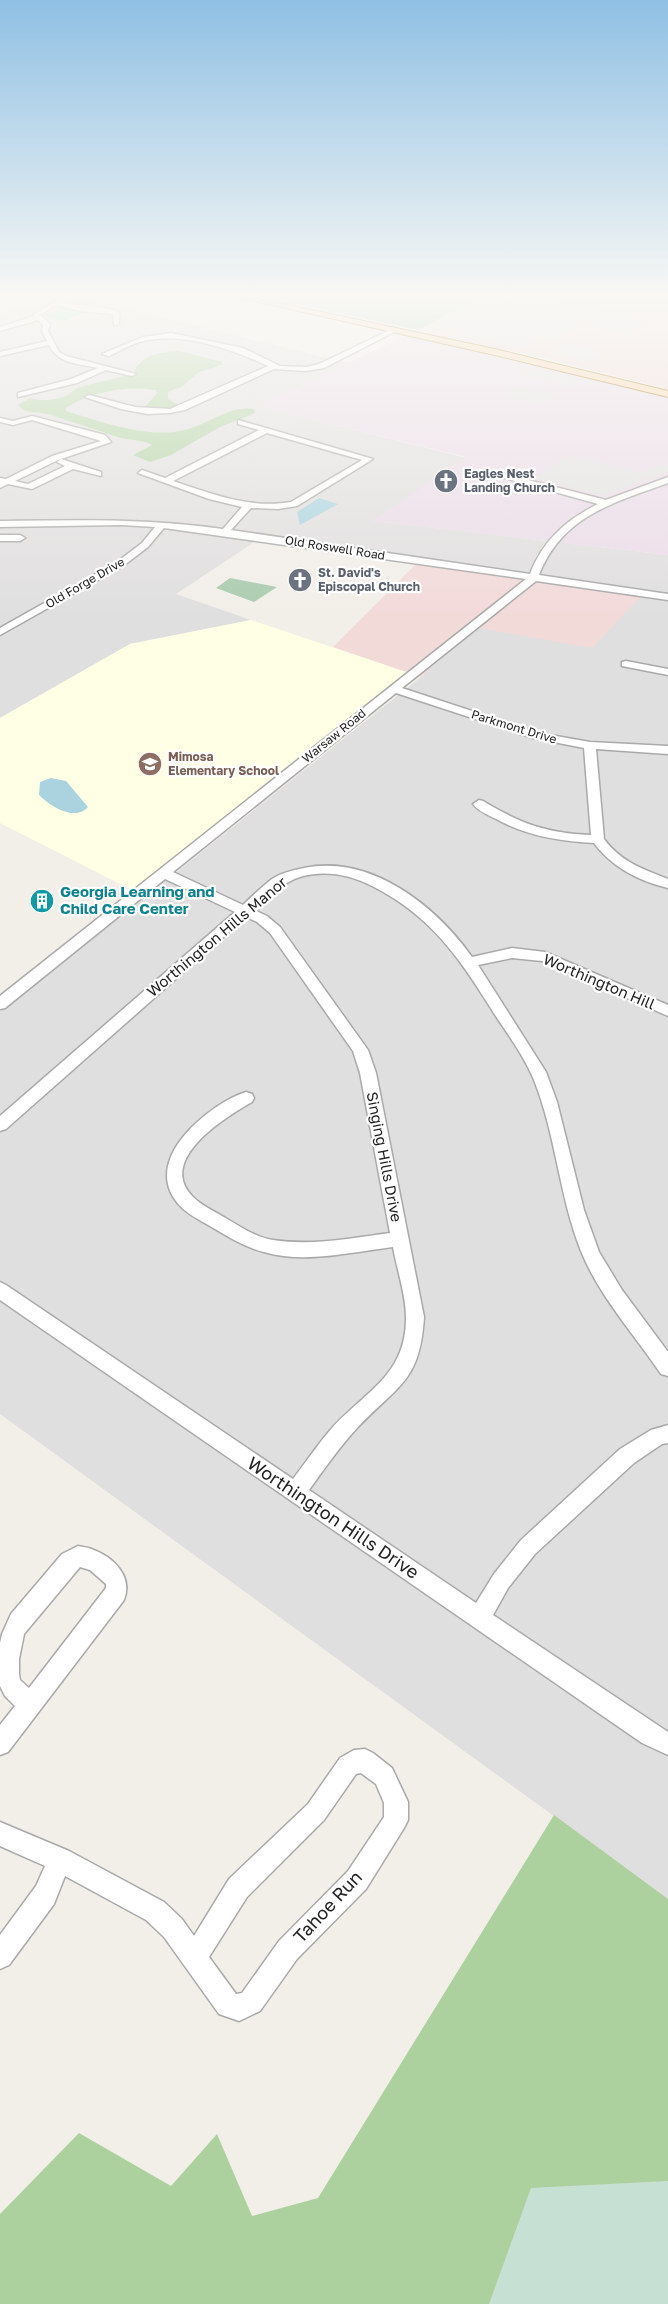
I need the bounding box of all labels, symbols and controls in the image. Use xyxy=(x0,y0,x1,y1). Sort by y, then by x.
place label: Eagles Nest Landing Church xyxy=(464,466,555,495)
church icon: Eagles Nest Landing Church xyxy=(433,468,459,494)
street label: Old Roswell Road xyxy=(284,532,386,563)
street label: Old Forge Drive xyxy=(43,554,127,611)
place label: St. David's Episcopal Church xyxy=(318,565,420,594)
church icon: St. David's Episcopal Church xyxy=(287,567,313,593)
street label: Warsaw Road xyxy=(299,705,369,766)
street label: Parkmont Drive xyxy=(470,706,559,747)
place label: Mimosa Elementary School xyxy=(168,749,279,778)
school or university icon: Mimosa Elementary School xyxy=(137,751,163,777)
street label: Worthington Hills Manor xyxy=(143,872,290,1000)
place label: Georgia Learning and Child Care Center xyxy=(60,882,214,917)
building icon: Georgia Learning and Child Care Center xyxy=(29,888,55,914)
street label: Worthington Hill xyxy=(541,949,658,1013)
street label: Singing Hills Drive xyxy=(364,1090,406,1224)
street label: Worthington Hills Drive xyxy=(244,1452,424,1583)
street label: Tahoe Run xyxy=(288,1866,366,1947)

